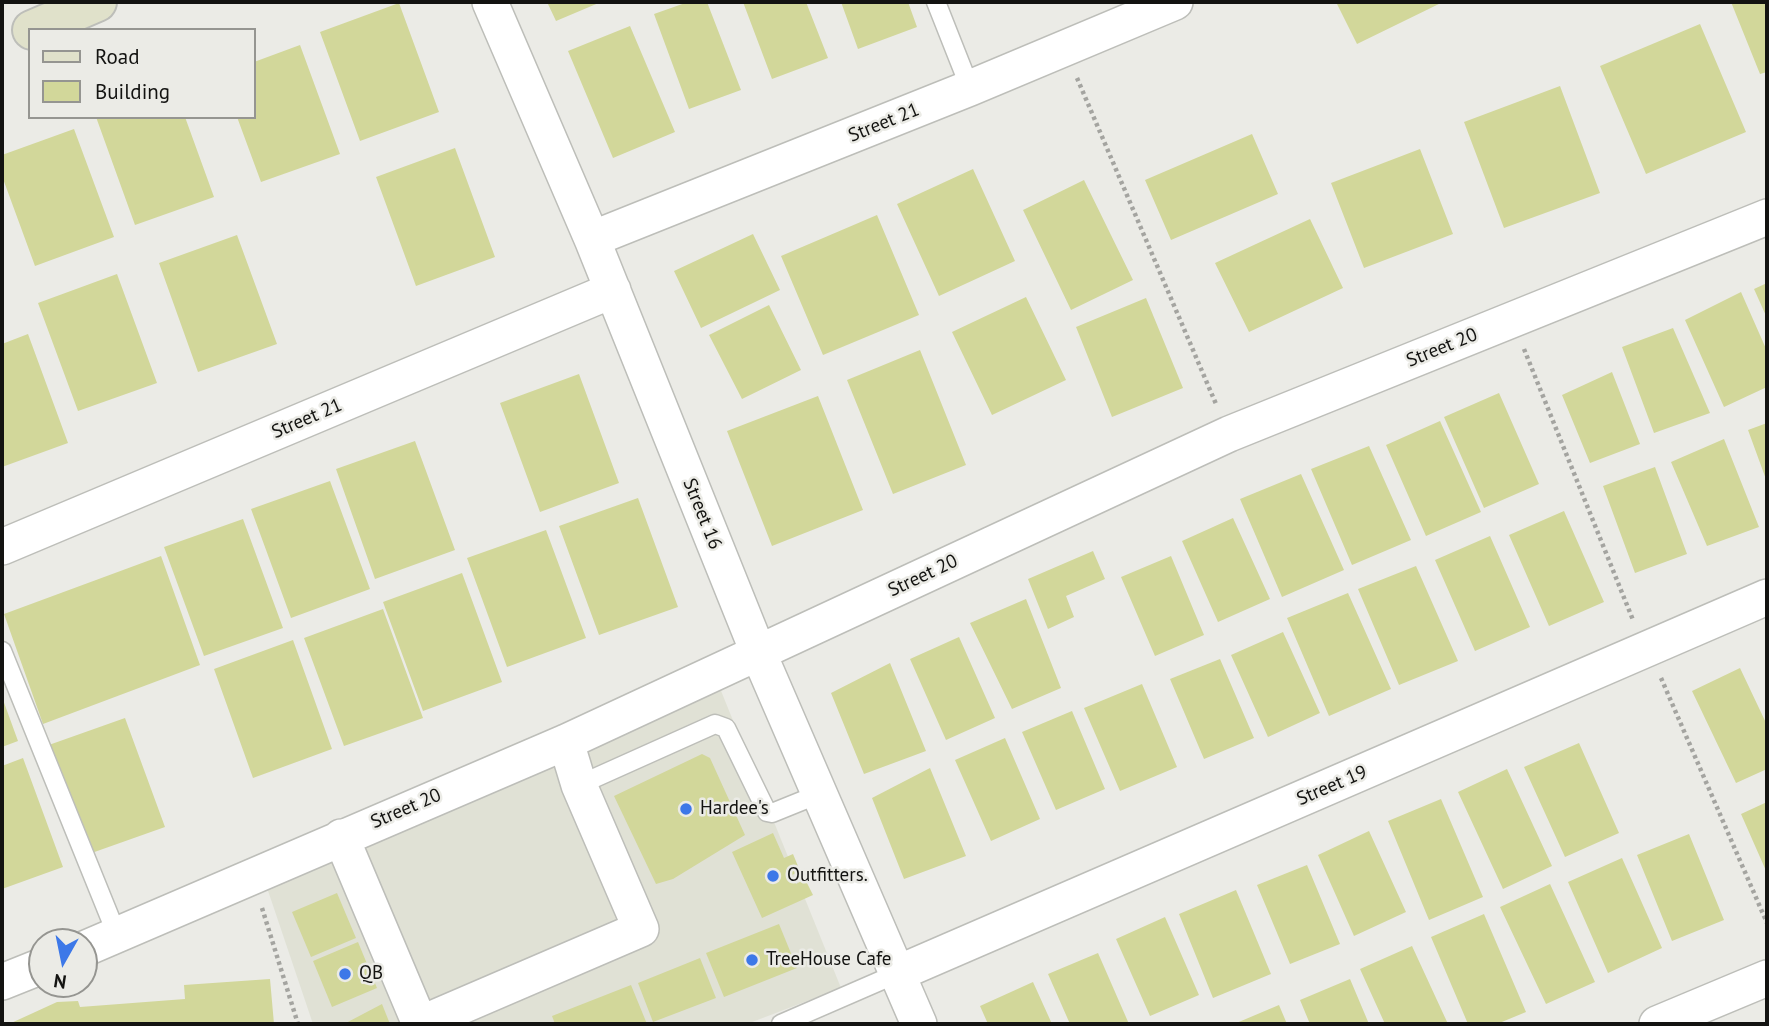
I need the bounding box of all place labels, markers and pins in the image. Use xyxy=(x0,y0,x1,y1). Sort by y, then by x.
place label: Hardee's xyxy=(700,798,769,820)
marker: Hardee's xyxy=(678,801,694,817)
place label: Outfitters. xyxy=(787,865,868,887)
marker: Outfitters. xyxy=(765,868,781,884)
place label: TreeHouse Cafe xyxy=(766,949,891,971)
marker: TreeHouse Cafe xyxy=(744,952,760,968)
place label: QB xyxy=(359,963,383,985)
marker: QB xyxy=(337,966,353,982)

